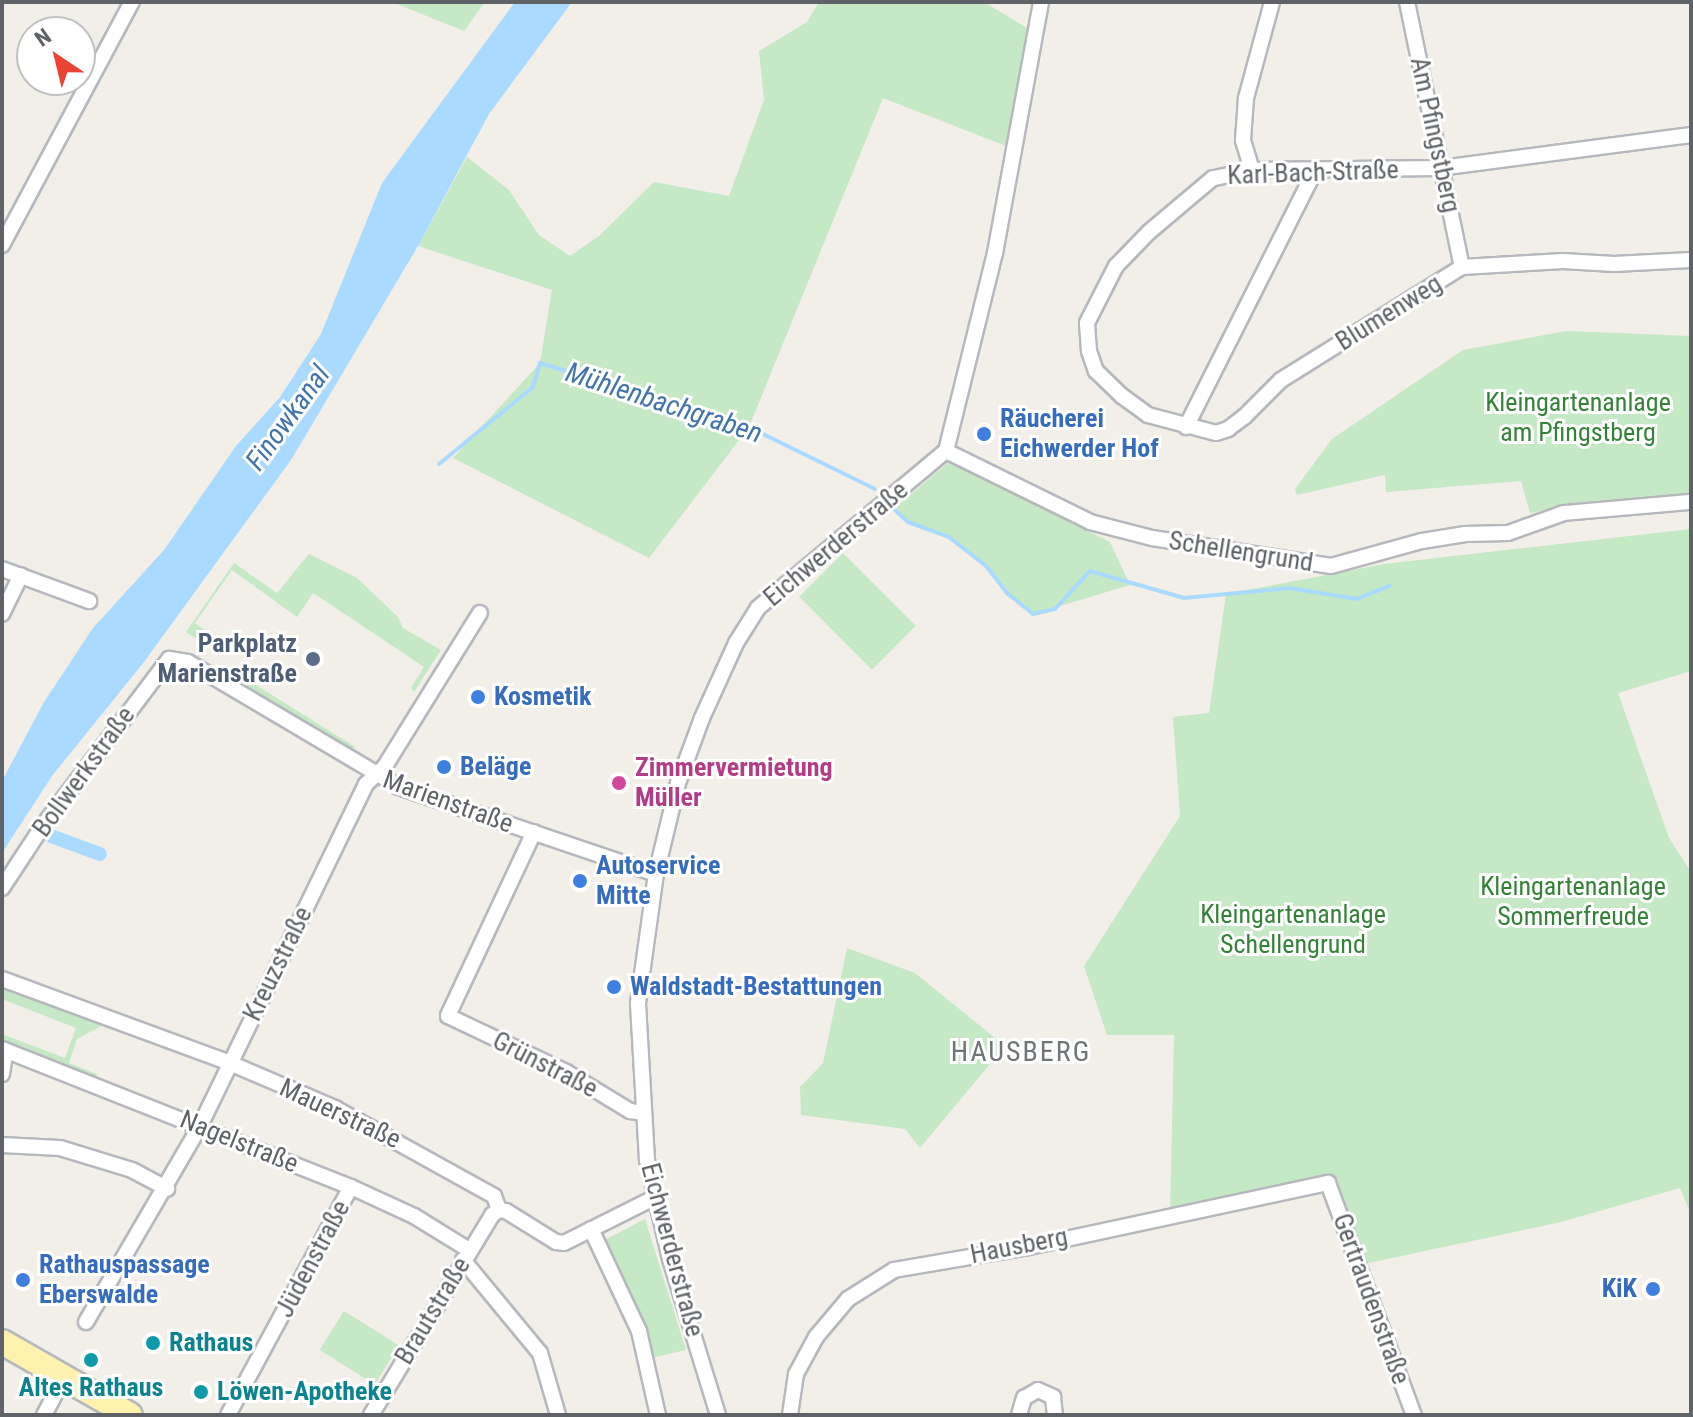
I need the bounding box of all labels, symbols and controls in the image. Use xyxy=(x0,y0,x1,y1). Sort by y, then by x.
north arrow xyxy=(16,16,96,96)
text: N xyxy=(30,23,56,52)
street label: Am Pfingstberg xyxy=(1403,54,1467,216)
street label: Karl-Bach-Straße xyxy=(1227,154,1399,192)
street label: Blumenweg xyxy=(1330,268,1448,358)
water label: Mühlenbachgraben xyxy=(562,355,766,451)
water label: Finowkanal xyxy=(239,359,337,477)
park label: Kleingartenanlage am Pfingstberg xyxy=(1485,387,1671,448)
place label: Räucherei Eichwerder Hof xyxy=(1000,403,1159,464)
marker: Räucherei Eichwerder Hof xyxy=(975,425,993,443)
street label: Eichwerderstraße xyxy=(758,475,914,613)
street label: Schellengrund xyxy=(1167,525,1315,579)
place label: Parkplatz Marienstraße xyxy=(157,628,297,690)
marker: Parkplatz Marienstraße xyxy=(304,650,322,668)
place label: Kosmetik xyxy=(494,681,591,713)
marker: Kosmetik xyxy=(469,688,487,706)
street label: Bollwerkstraße xyxy=(26,701,142,843)
place label: Beläge xyxy=(460,751,531,783)
place label: Zimmervermietung Müller xyxy=(635,752,833,814)
marker: Beläge xyxy=(435,758,453,776)
street label: Marienstraße xyxy=(379,764,517,840)
marker: Zimmervermietung Müller xyxy=(610,774,628,792)
place label: Autoservice Mitte xyxy=(596,850,720,912)
park label: Kleingartenanlage Sommerfreude xyxy=(1480,871,1666,932)
marker: Autoservice Mitte xyxy=(571,872,589,890)
park label: Kleingartenanlage Schellengrund xyxy=(1200,899,1386,960)
street label: Kreuzstraße xyxy=(237,902,319,1026)
place label: Waldstadt-Bestattungen xyxy=(630,971,882,1003)
marker: Waldstadt-Bestattungen xyxy=(605,978,623,996)
street label: Grünstraße xyxy=(487,1025,603,1105)
district label: HAUSBERG xyxy=(951,1035,1091,1069)
street label: Mauerstraße xyxy=(275,1072,405,1156)
street label: Nagelstraße xyxy=(175,1104,303,1180)
street label: Eichwerderstraße xyxy=(634,1160,710,1340)
street label: Jüdenstraße xyxy=(269,1195,357,1323)
street label: Gertraudenstraße xyxy=(1326,1210,1416,1388)
street label: Hausberg xyxy=(968,1221,1070,1271)
place label: Rathauspassage Eberswalde xyxy=(39,1249,210,1310)
street label: Brautstraße xyxy=(389,1252,477,1370)
marker: Rathauspassage Eberswalde xyxy=(14,1271,32,1289)
place label: KiK xyxy=(1602,1273,1637,1305)
marker: KiK xyxy=(1644,1280,1662,1298)
place label: Rathaus xyxy=(169,1327,253,1359)
marker: Rathaus xyxy=(144,1334,162,1352)
marker: Altes Rathaus xyxy=(82,1351,100,1369)
place label: Altes Rathaus xyxy=(19,1372,163,1404)
place label: Löwen-Apotheke xyxy=(217,1376,392,1408)
marker: Löwen-Apotheke xyxy=(192,1383,210,1401)

